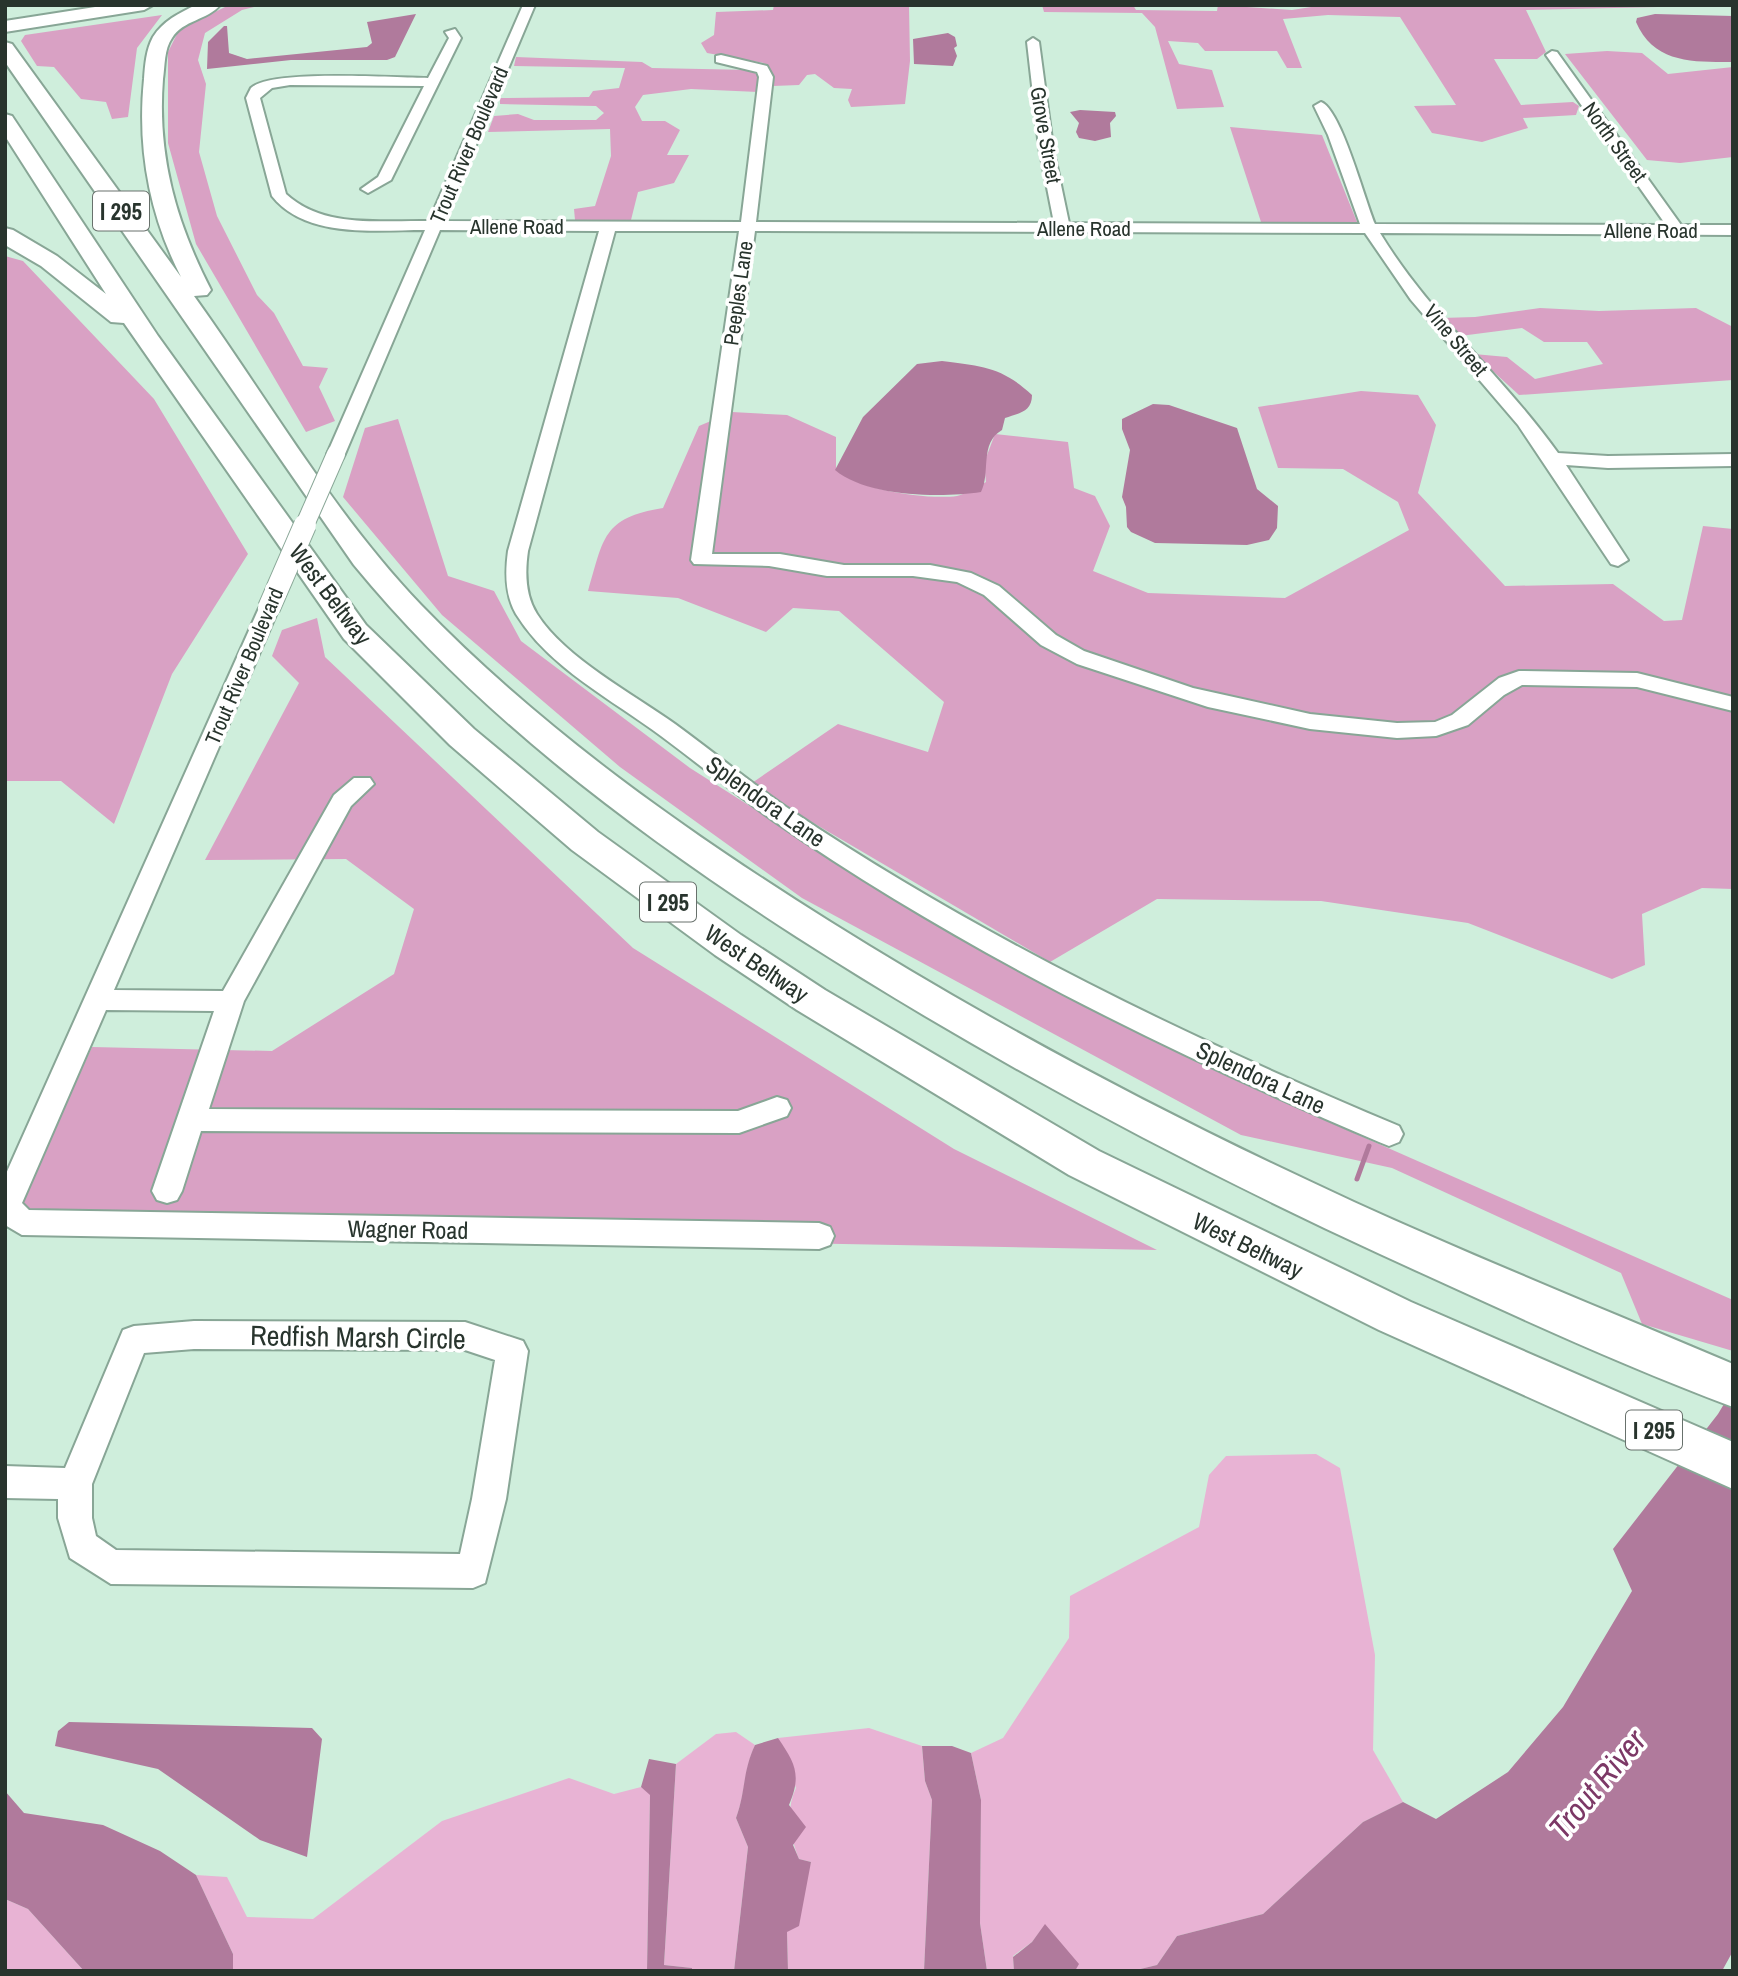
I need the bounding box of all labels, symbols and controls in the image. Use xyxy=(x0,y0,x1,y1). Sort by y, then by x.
street label: Trout River Boulevard xyxy=(423,62,515,228)
street label: Grove Street xyxy=(1023,84,1069,186)
street label: North Street xyxy=(1576,96,1654,188)
road number: I 295 xyxy=(93,192,149,230)
street label: Allene Road xyxy=(469,212,564,241)
street label: Allene Road xyxy=(1036,214,1131,243)
street label: Allene Road xyxy=(1603,216,1698,245)
street label: Peeples Lane xyxy=(716,239,760,347)
street label: Vine Street xyxy=(1417,298,1495,382)
street label: West Beltway xyxy=(282,537,380,651)
street label: Trout River Boulevard xyxy=(198,583,290,749)
street label: Splendora Lane xyxy=(700,748,832,854)
road number: I 295 xyxy=(640,882,696,922)
street label: West Beltway xyxy=(699,916,815,1010)
street label: Splendora Lane xyxy=(1191,1033,1331,1121)
street label: West Beltway xyxy=(1188,1205,1309,1286)
street label: Wagner Road xyxy=(347,1212,469,1246)
street label: Redfish Marsh Circle xyxy=(250,1316,466,1358)
road number: I 295 xyxy=(1626,1410,1682,1450)
water label: Trout River xyxy=(1539,1719,1656,1848)

